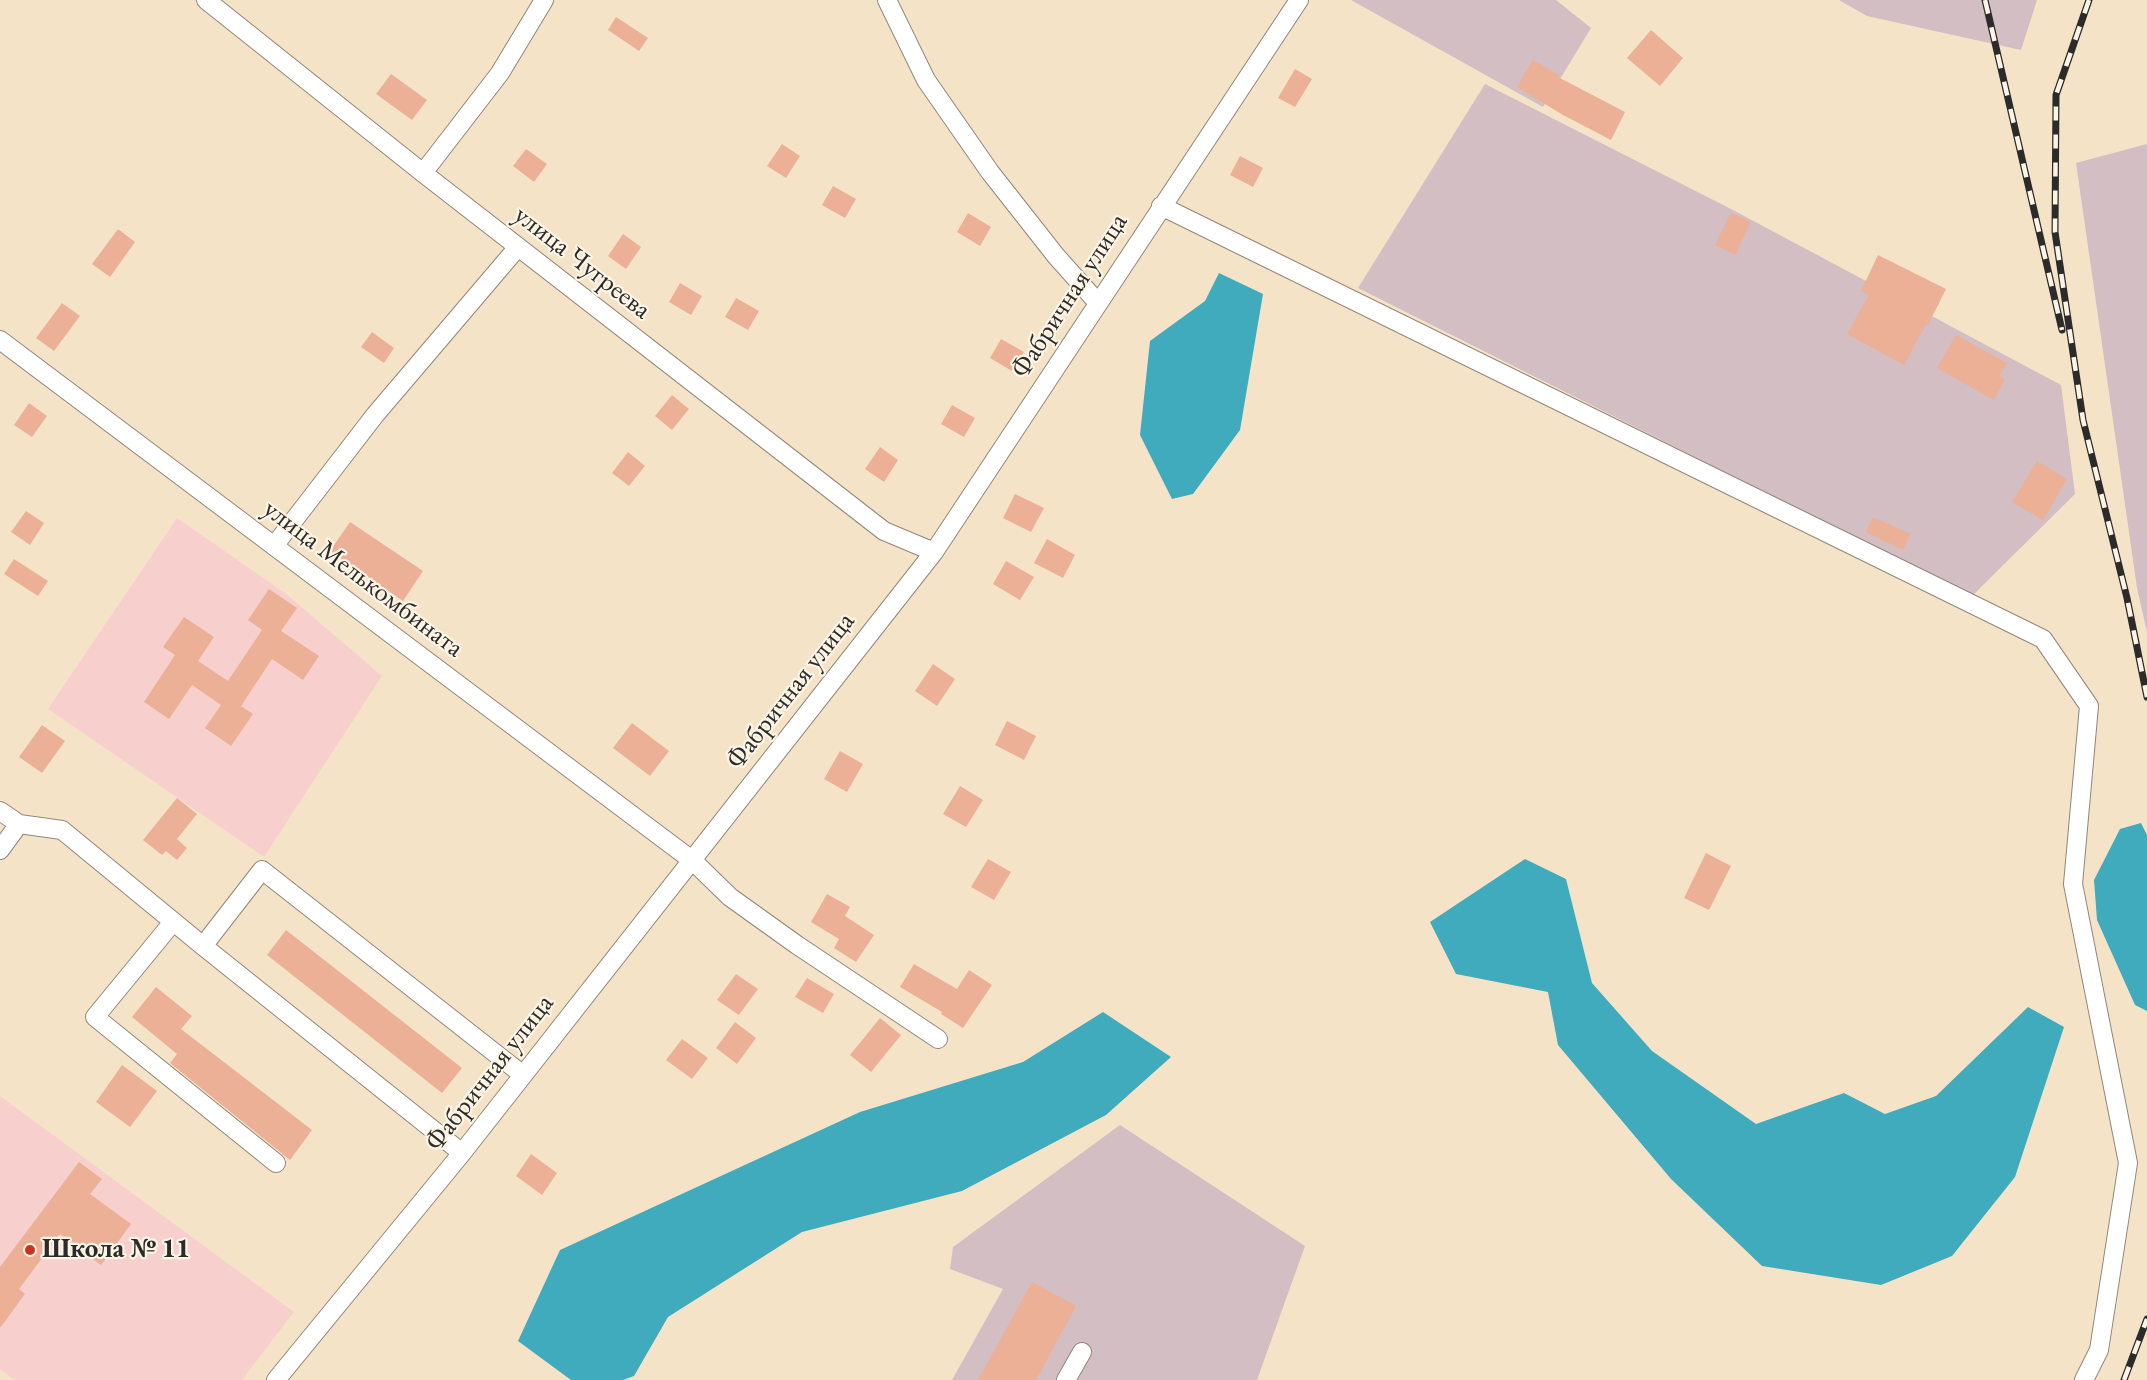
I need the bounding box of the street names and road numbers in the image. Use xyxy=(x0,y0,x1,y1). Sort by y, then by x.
street label: улица Чугреева xyxy=(507,199,657,327)
street label: Фабричная улица xyxy=(1005,208,1135,384)
street label: улица Мелькомбината xyxy=(256,493,470,665)
street label: Фабричная улица xyxy=(720,606,862,776)
street label: Фабричная улица xyxy=(419,988,561,1158)

